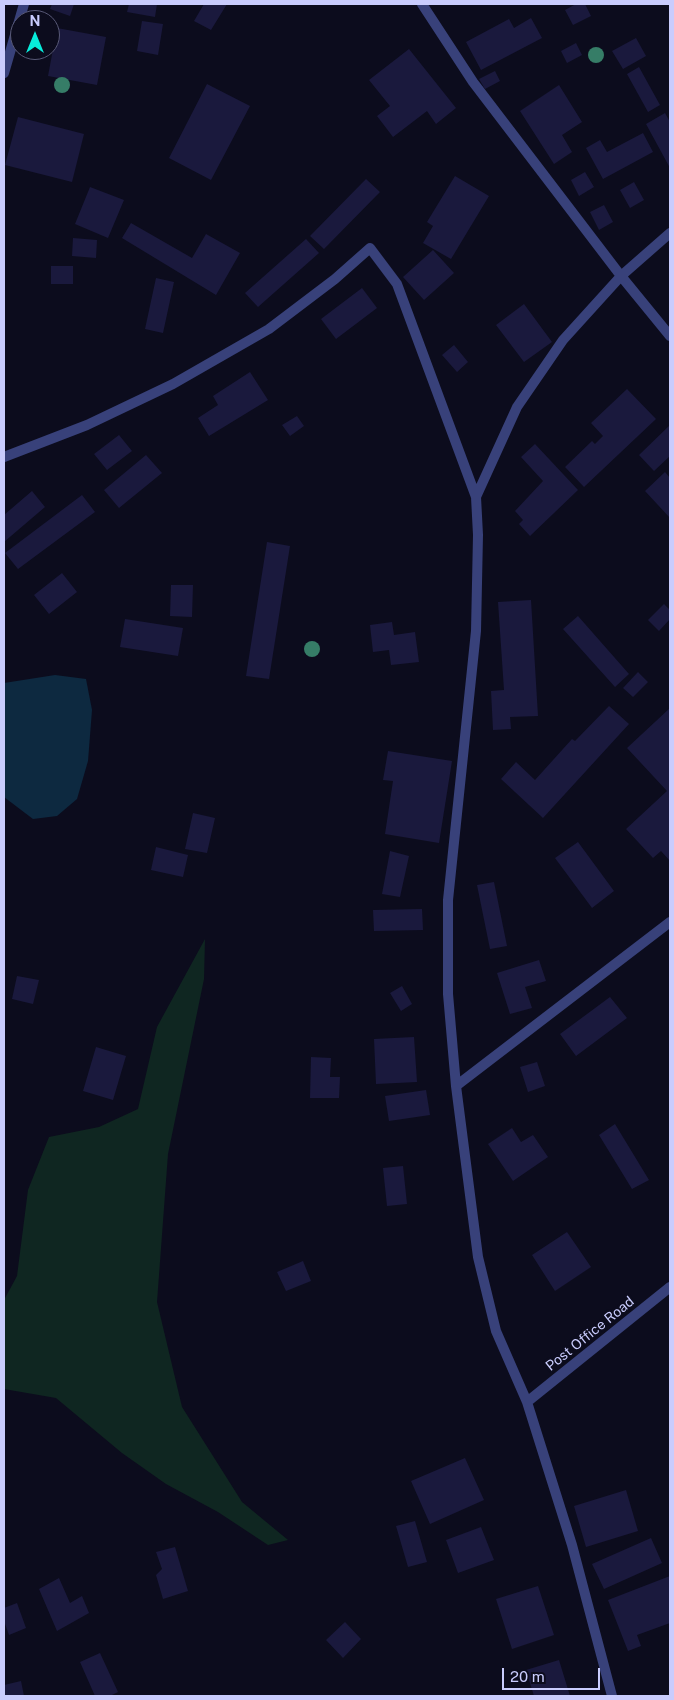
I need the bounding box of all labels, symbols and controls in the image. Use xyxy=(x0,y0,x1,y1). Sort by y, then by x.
north arrow xyxy=(10,10,60,60)
text: N xyxy=(30,13,40,29)
street label: Post Office Road xyxy=(542,1293,638,1375)
scale bar xyxy=(504,1658,602,1690)
text: 20 m xyxy=(510,1668,545,1685)

